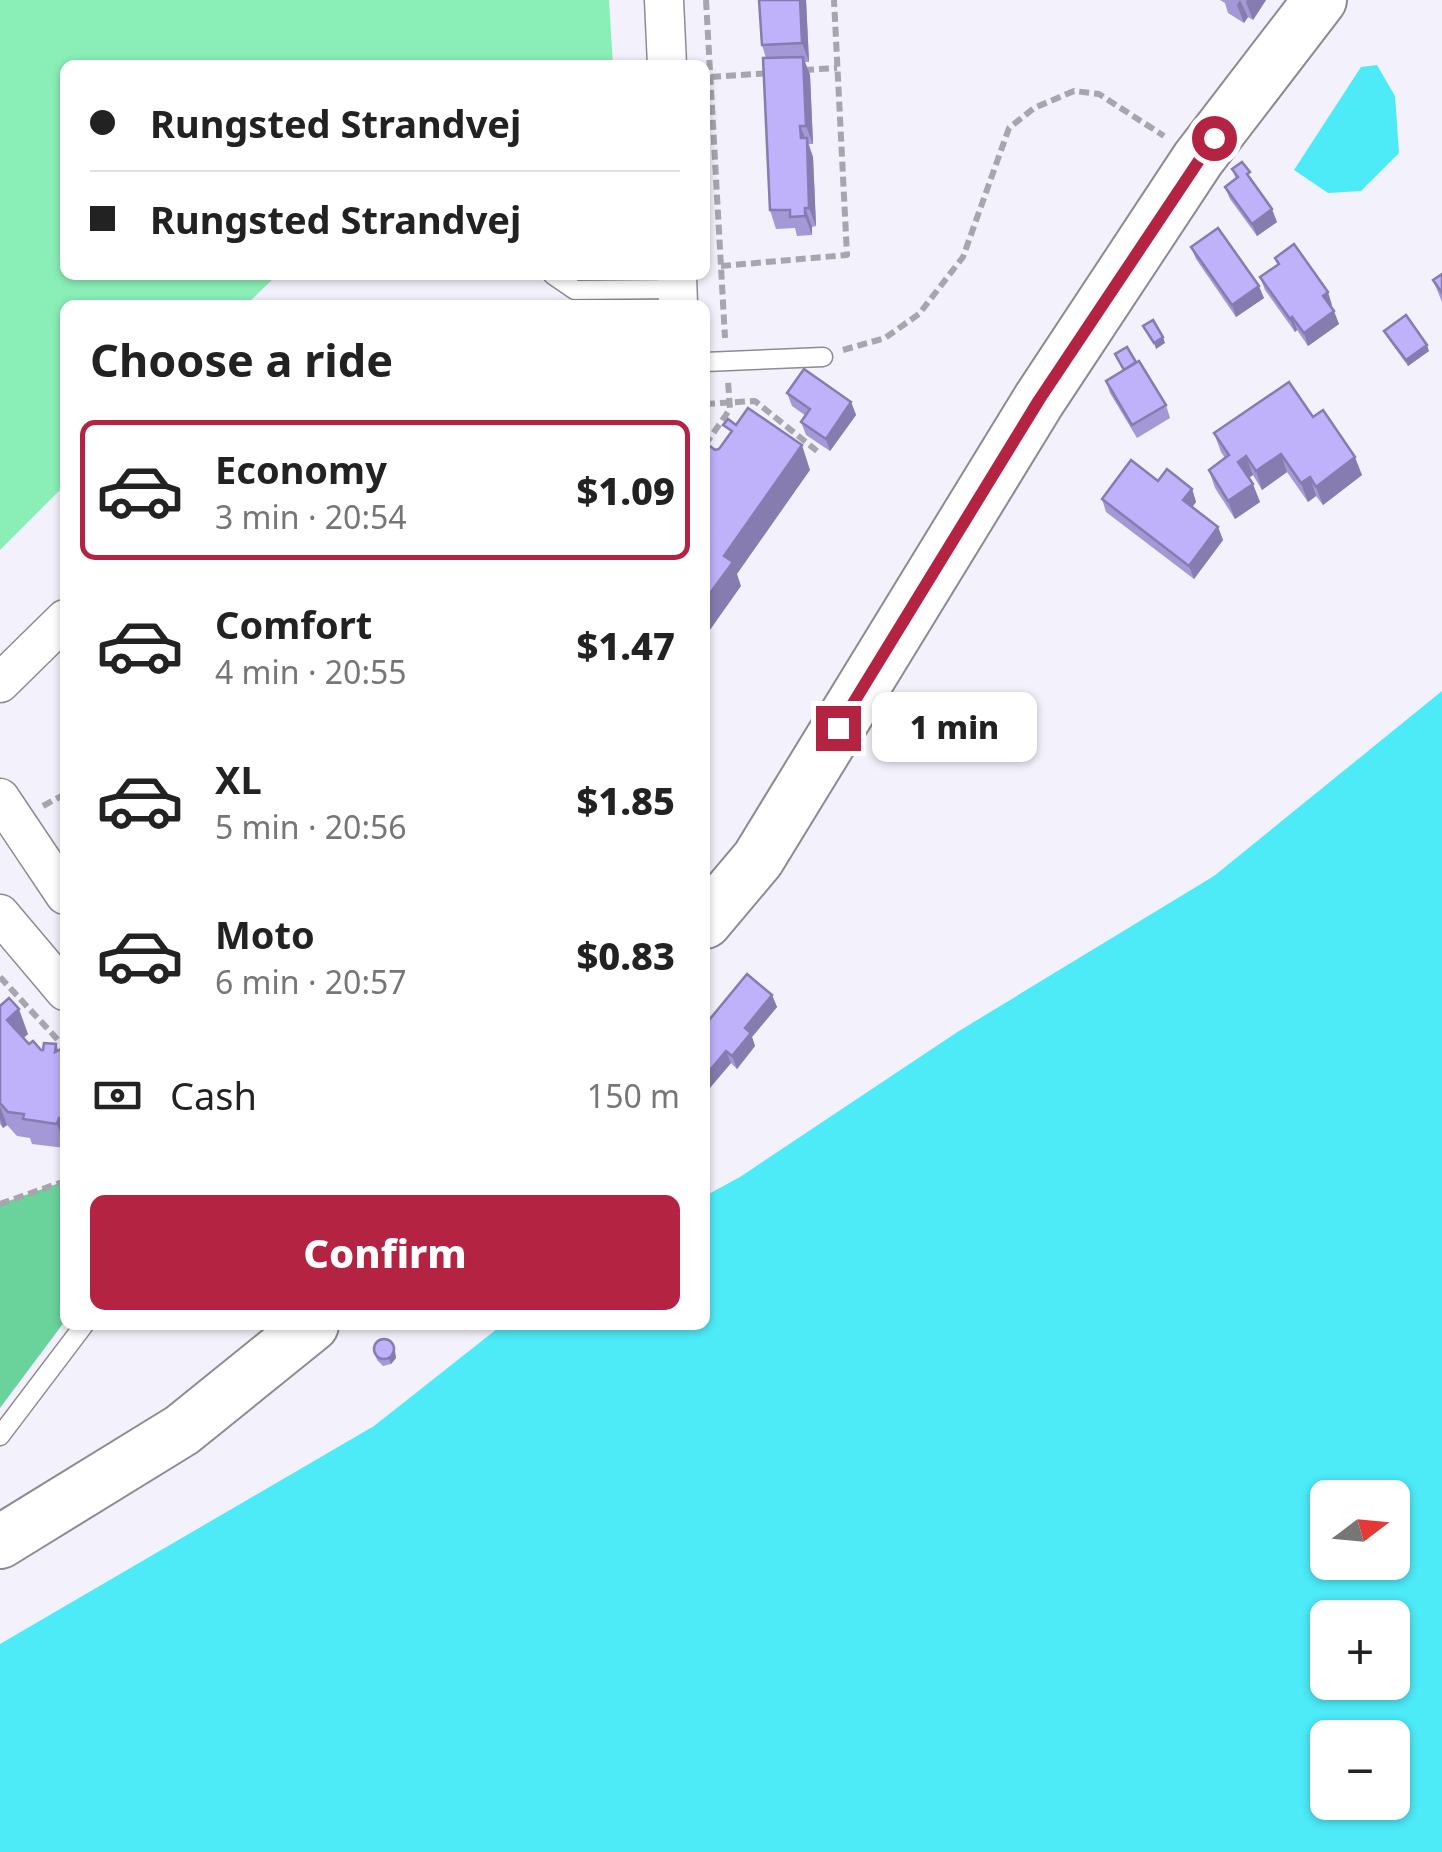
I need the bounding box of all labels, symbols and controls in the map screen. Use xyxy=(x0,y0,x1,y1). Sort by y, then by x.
text: Rungsted Strandvej xyxy=(150,97,521,149)
route start xyxy=(1192,116,1237,161)
text: Rungsted Strandvej xyxy=(150,193,521,245)
text: Choose a ride xyxy=(90,329,393,390)
text: Economy xyxy=(215,443,387,495)
icon: car xyxy=(95,445,185,535)
text: $1.09 xyxy=(576,464,675,516)
text: 3 min · 20:54 xyxy=(215,495,407,538)
text: Comfort xyxy=(215,598,372,650)
icon: car xyxy=(95,600,185,690)
text: $1.47 xyxy=(576,619,675,671)
text: 4 min · 20:55 xyxy=(215,650,407,693)
callout: 1 min xyxy=(873,693,1038,763)
text: 1 min xyxy=(910,705,999,748)
route end xyxy=(816,706,861,751)
text: XL xyxy=(215,753,262,805)
icon: car xyxy=(95,755,185,845)
text: $1.85 xyxy=(576,774,675,826)
text: 5 min · 20:56 xyxy=(215,805,407,848)
text: Moto xyxy=(215,908,315,960)
icon: car xyxy=(95,910,185,1000)
text: $0.83 xyxy=(576,929,675,981)
text: 6 min · 20:57 xyxy=(215,960,407,1003)
icon: cash xyxy=(90,1068,145,1123)
text: Cash xyxy=(170,1069,257,1121)
text: 150 m xyxy=(587,1074,680,1117)
button: Confirm xyxy=(90,1195,680,1310)
north arrow xyxy=(1310,1480,1410,1580)
map controls xyxy=(1310,1480,1410,1820)
button: + xyxy=(1310,1600,1410,1700)
button: − xyxy=(1310,1720,1410,1820)

